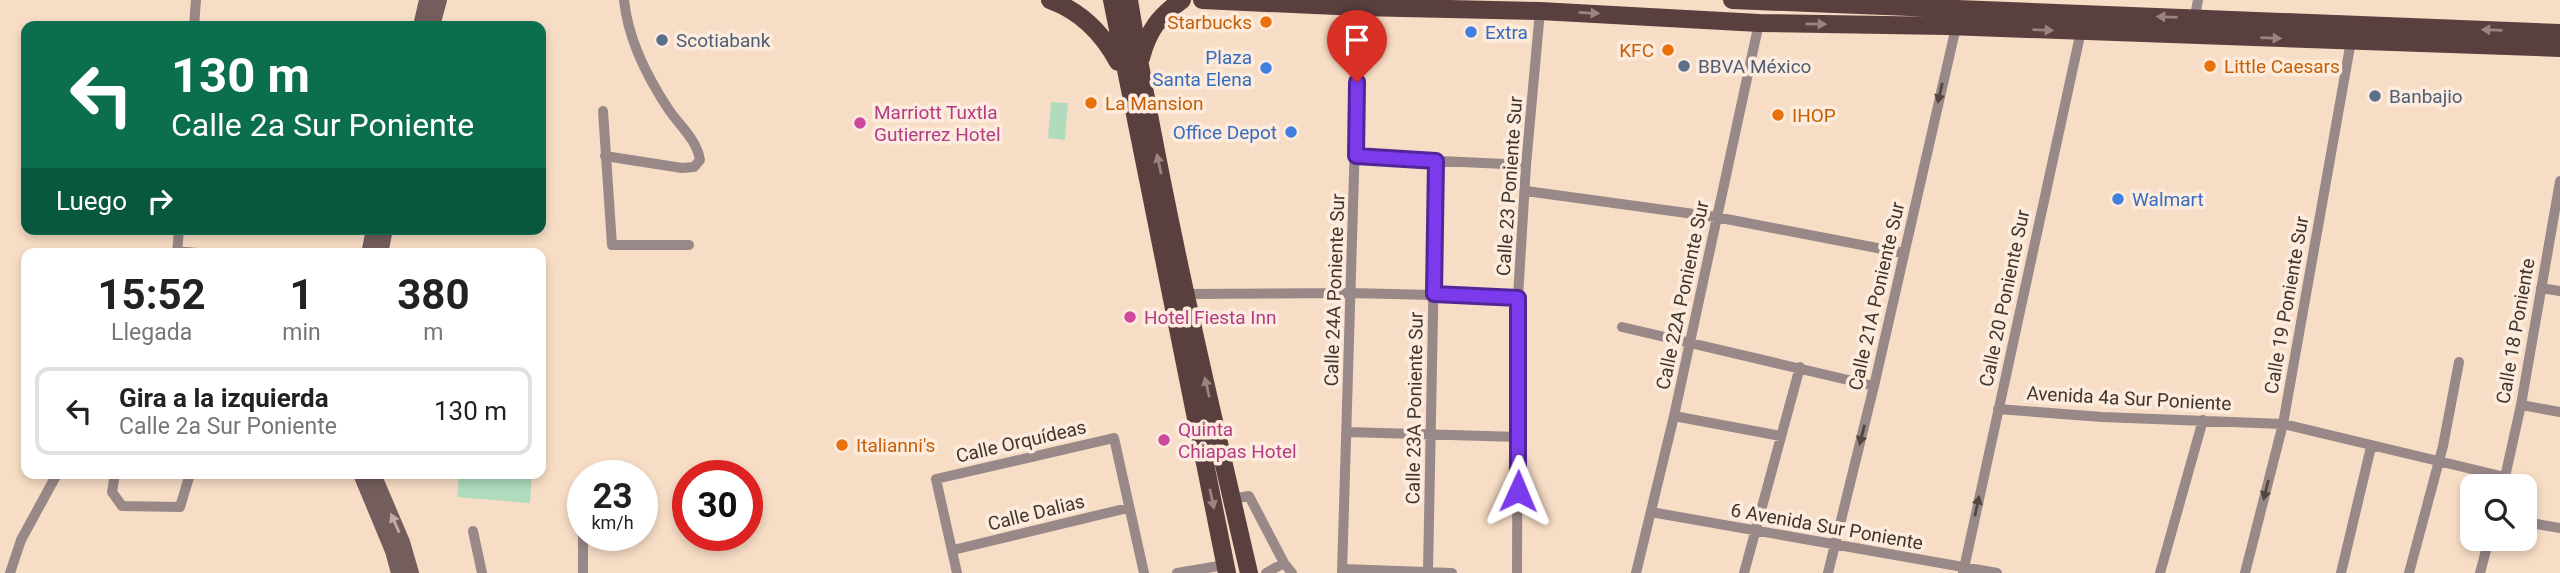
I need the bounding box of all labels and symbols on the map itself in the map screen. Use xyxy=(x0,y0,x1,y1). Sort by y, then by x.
one-way arrow xyxy=(1578,8,1600,19)
pin xyxy=(1327,10,1387,82)
place label: Starbucks xyxy=(1167,11,1252,34)
one-way arrow xyxy=(2155,11,2177,22)
marker: Starbucks xyxy=(1258,14,1274,30)
one-way arrow xyxy=(1805,18,1827,29)
place label: Extra xyxy=(1485,21,1528,44)
marker: Extra xyxy=(1463,24,1479,40)
one-way arrow xyxy=(2032,24,2054,35)
one-way arrow xyxy=(2481,25,2503,36)
place label: Scotiabank xyxy=(676,29,771,52)
marker: Scotiabank xyxy=(654,32,670,48)
one-way arrow xyxy=(2260,32,2282,43)
place label: KFC xyxy=(1619,39,1654,62)
marker: KFC xyxy=(1660,42,1676,58)
place label: Plaza Santa Elena xyxy=(1152,46,1252,91)
place label: BBVA México xyxy=(1698,55,1811,78)
place label: Little Caesars xyxy=(2224,55,2340,78)
marker: BBVA México xyxy=(1676,58,1692,74)
marker: Little Caesars xyxy=(2202,58,2218,74)
marker: Plaza Santa Elena xyxy=(1258,60,1274,76)
one-way arrow xyxy=(1935,82,1946,104)
place label: Banbajio xyxy=(2389,85,2463,108)
marker: Banbajio xyxy=(2367,88,2383,104)
place label: La Mansion xyxy=(1105,92,1203,115)
marker: La Mansion xyxy=(1083,95,1099,111)
street label: Calle 23 Poniente Sur xyxy=(1492,95,1527,277)
place label: Marriott Tuxtla Gutierrez Hotel xyxy=(874,101,1001,146)
place label: IHOP xyxy=(1792,104,1836,127)
marker: IHOP xyxy=(1770,107,1786,123)
marker: Marriott Tuxtla Gutierrez Hotel xyxy=(852,115,868,131)
place label: Office Depot xyxy=(1173,121,1277,144)
marker: Office Depot xyxy=(1283,124,1299,140)
one-way arrow xyxy=(1154,153,1165,175)
place label: Walmart xyxy=(2132,188,2204,211)
marker: Walmart xyxy=(2110,191,2126,207)
street label: Calle 24A Poniente Sur xyxy=(1320,193,1349,387)
street label: Calle 22A Poniente Sur xyxy=(1651,198,1714,392)
street label: Calle 21A Poniente Sur xyxy=(1844,199,1910,393)
street label: Calle 20 Poniente Sur xyxy=(1974,207,2035,389)
street label: Calle 19 Poniente Sur xyxy=(2260,214,2314,396)
street label: Calle 18 Poniente xyxy=(2491,256,2540,406)
place label: Hotel Fiesta Inn xyxy=(1144,306,1276,329)
marker: Hotel Fiesta Inn xyxy=(1122,309,1138,325)
street label: Calle 23A Poniente Sur xyxy=(1401,311,1428,505)
one-way arrow xyxy=(1201,376,1212,398)
street label: Avenida 4a Sur Poniente xyxy=(2026,382,2232,415)
street label: Calle Orquídeas xyxy=(954,415,1088,468)
place label: Quinta Chiapas Hotel xyxy=(1178,418,1297,463)
one-way arrow xyxy=(1856,424,1867,446)
marker: Quinta Chiapas Hotel xyxy=(1156,432,1172,448)
place label: Italianni's xyxy=(856,434,935,457)
marker: Italianni's xyxy=(834,437,850,453)
position arrow xyxy=(1481,454,1555,528)
speed limit sign: 30 xyxy=(672,460,763,551)
one-way arrow xyxy=(2260,479,2271,501)
one-way arrow xyxy=(1207,488,1218,510)
street label: Calle Dalias xyxy=(985,489,1087,536)
one-way arrow xyxy=(1972,495,1983,517)
street label: 6 Avenida Sur Poniente xyxy=(1729,498,1925,555)
one-way arrow xyxy=(389,513,401,533)

